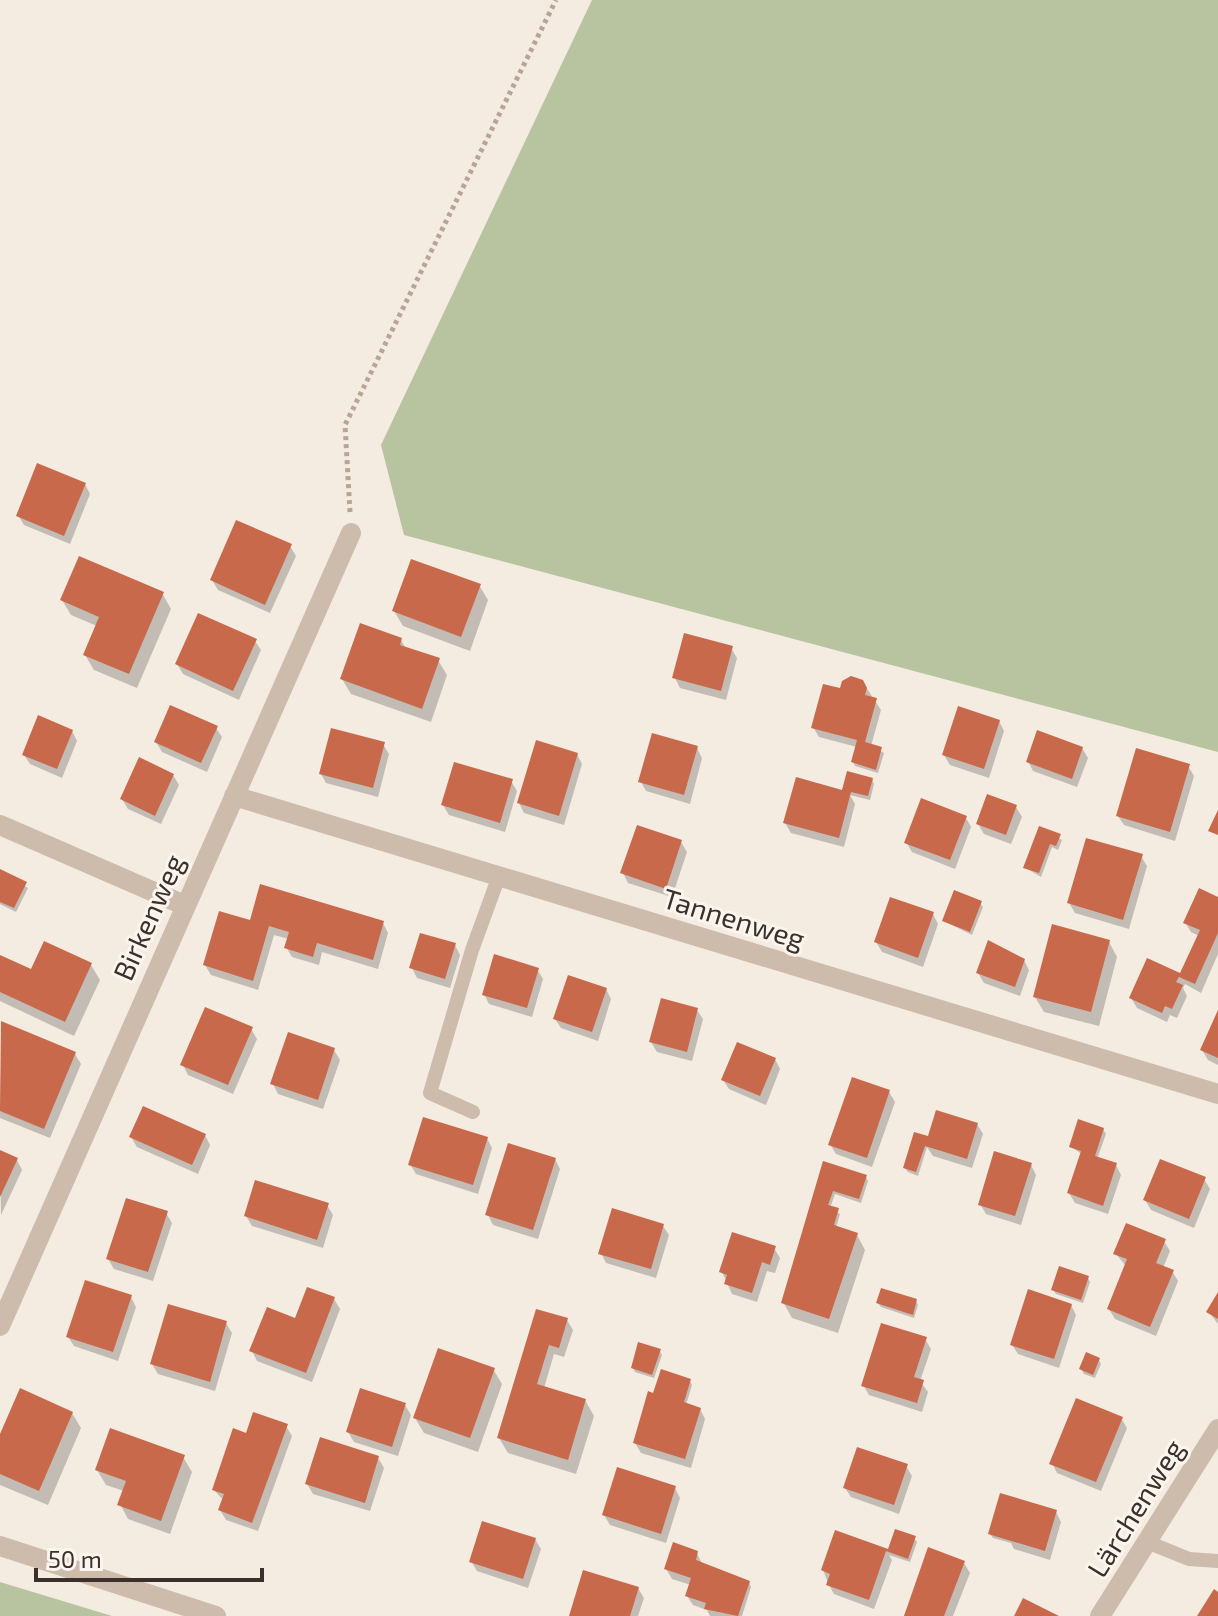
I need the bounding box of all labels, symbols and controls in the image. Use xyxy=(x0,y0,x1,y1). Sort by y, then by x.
street label: Birkenweg xyxy=(105,848,191,985)
street label: Tannenweg xyxy=(659,880,809,956)
street label: Lärchenweg xyxy=(1079,1433,1191,1583)
scale bar xyxy=(36,1532,262,1582)
text: 50 m xyxy=(48,1544,102,1573)

